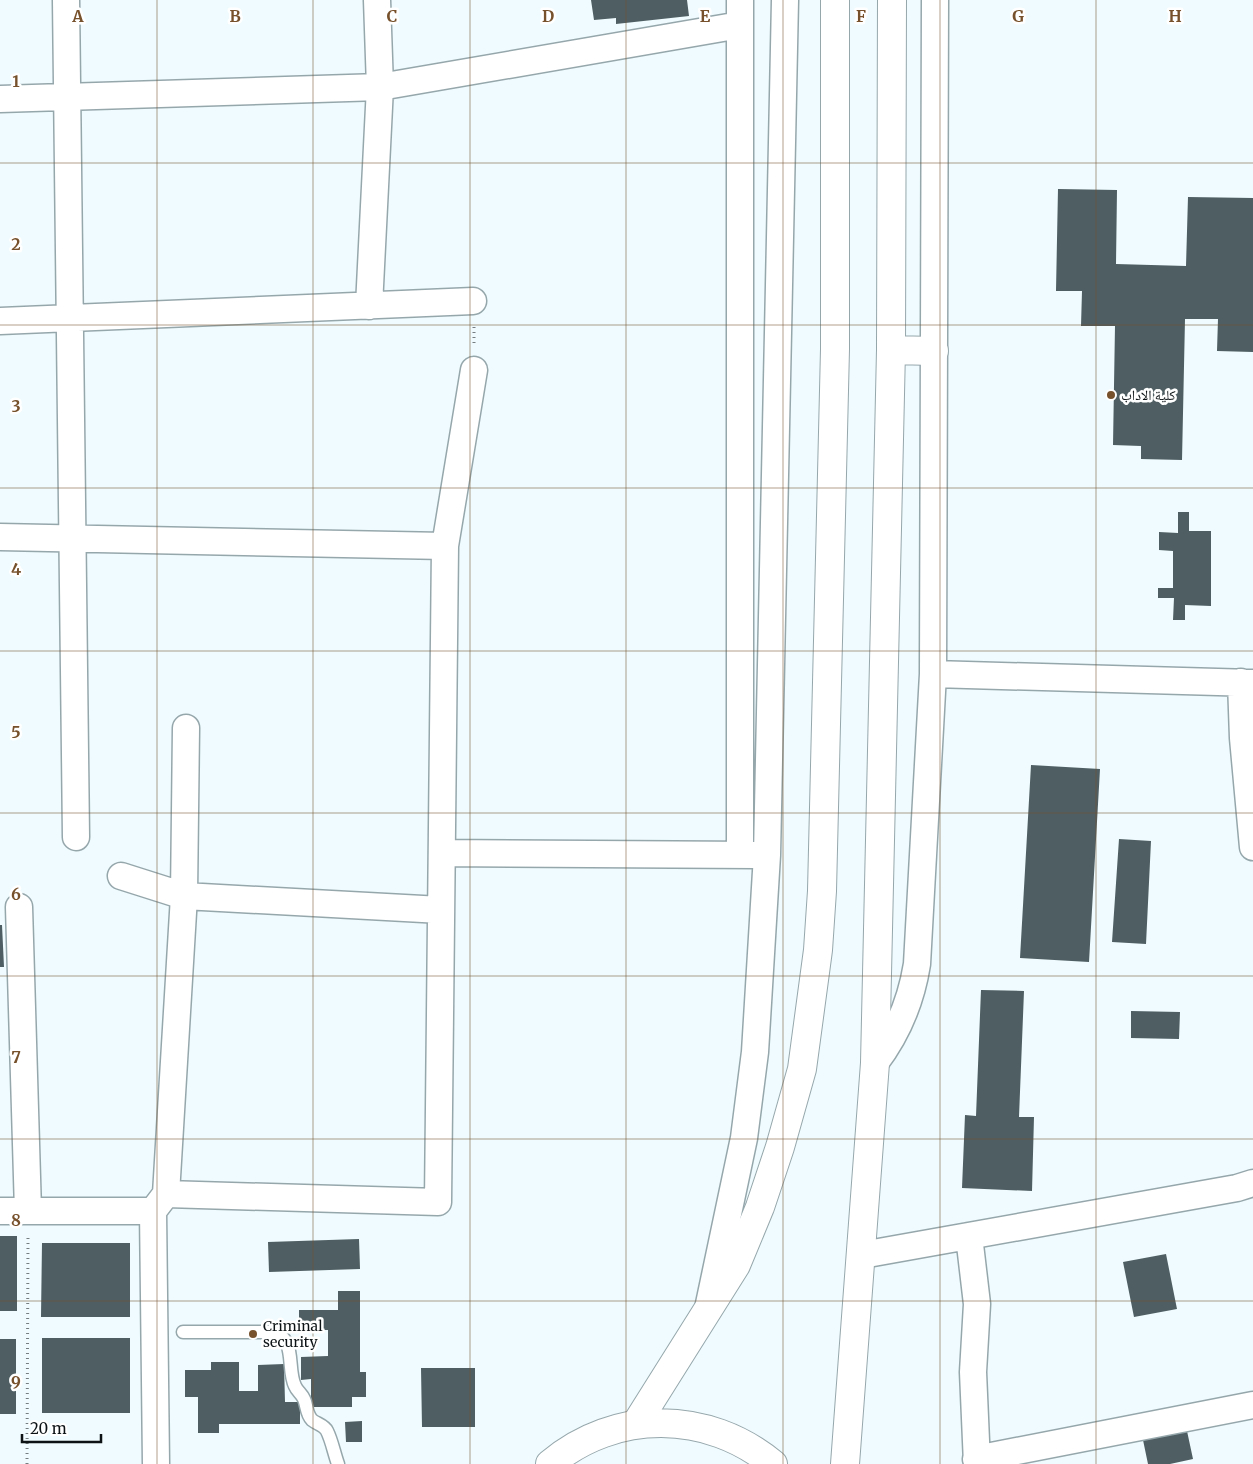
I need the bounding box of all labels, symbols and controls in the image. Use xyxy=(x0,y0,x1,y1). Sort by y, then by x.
text: A xyxy=(71,6,84,26)
text: B xyxy=(229,6,241,26)
text: C xyxy=(387,6,397,26)
text: D xyxy=(542,6,554,26)
text: E xyxy=(700,6,711,26)
text: F xyxy=(856,6,866,26)
text: G xyxy=(1012,6,1024,26)
text: H xyxy=(1168,6,1182,26)
text: 1 xyxy=(12,71,20,91)
text: 2 xyxy=(11,234,21,254)
place label: كلية الاداب xyxy=(1121,386,1176,404)
marker: كلية الاداب xyxy=(1105,389,1117,401)
text: 3 xyxy=(11,396,21,416)
text: 4 xyxy=(11,559,21,579)
text: 5 xyxy=(11,722,21,742)
text: 6 xyxy=(11,884,21,904)
text: 7 xyxy=(11,1047,21,1067)
text: 8 xyxy=(11,1210,21,1230)
place label: Criminal security xyxy=(263,1317,323,1351)
marker: Criminal security xyxy=(247,1328,259,1340)
text: 9 xyxy=(11,1372,21,1392)
scale bar xyxy=(22,1412,101,1444)
text: 20 m xyxy=(30,1419,67,1438)

